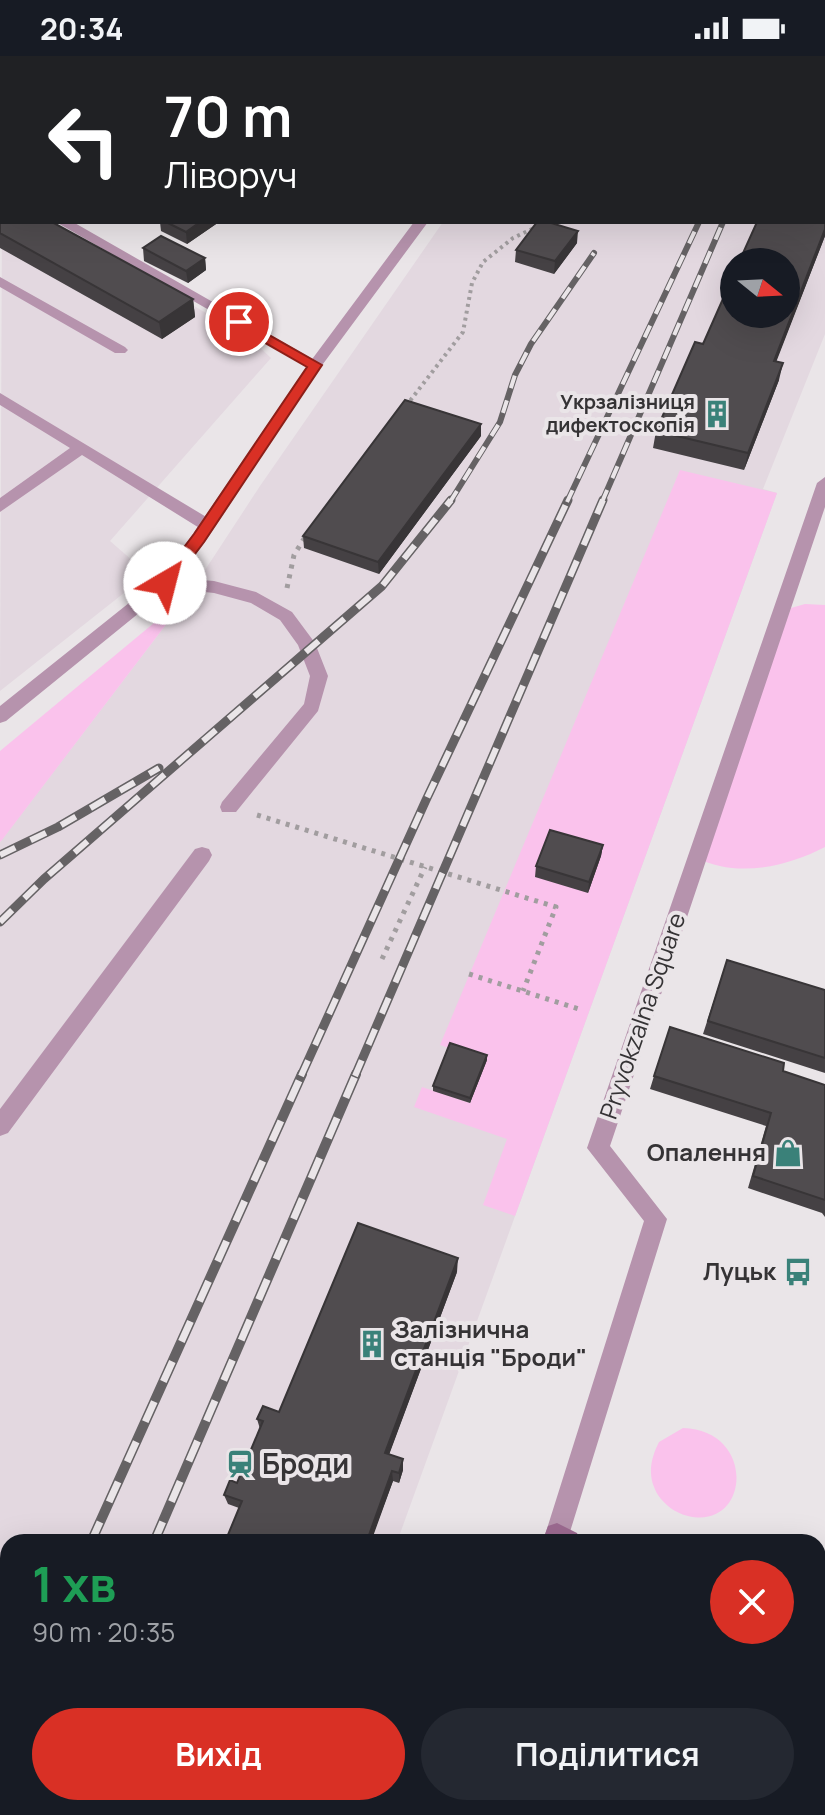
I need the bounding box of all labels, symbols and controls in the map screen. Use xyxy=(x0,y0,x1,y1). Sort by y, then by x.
text: 20:34 xyxy=(40,8,124,49)
text: 70 m xyxy=(164,77,292,154)
icon: left xyxy=(32,88,136,192)
text: Ліворуч xyxy=(164,150,297,199)
north arrow xyxy=(720,248,800,328)
map controls xyxy=(720,248,800,328)
pin xyxy=(205,288,273,356)
icon: arrive xyxy=(217,300,261,344)
place label: Укрзалізниця дифектоскопія xyxy=(546,388,695,438)
building icon: Укрзалізниця дифектоскопія xyxy=(702,399,732,429)
position arrow xyxy=(123,541,207,625)
street label: Pryvokzalna Square xyxy=(591,908,692,1123)
place label: Опалення xyxy=(647,1135,766,1168)
shop icon: Опалення xyxy=(773,1138,803,1168)
place label: Луцьк xyxy=(703,1254,777,1287)
bus stop icon: Луцьк xyxy=(783,1257,813,1287)
place label: Залізнична станція "Броди" xyxy=(394,1312,587,1373)
building icon: Залізнична станція "Броди" xyxy=(357,1329,387,1359)
place label: Броди xyxy=(262,1444,349,1482)
station icon: Броди xyxy=(225,1449,255,1479)
text: 1 хв xyxy=(32,1551,116,1616)
button: close xyxy=(710,1560,794,1644)
text: 90 m · 20:35 xyxy=(32,1614,175,1650)
button: Вихід xyxy=(32,1708,405,1800)
button: Поділитися xyxy=(421,1708,794,1800)

